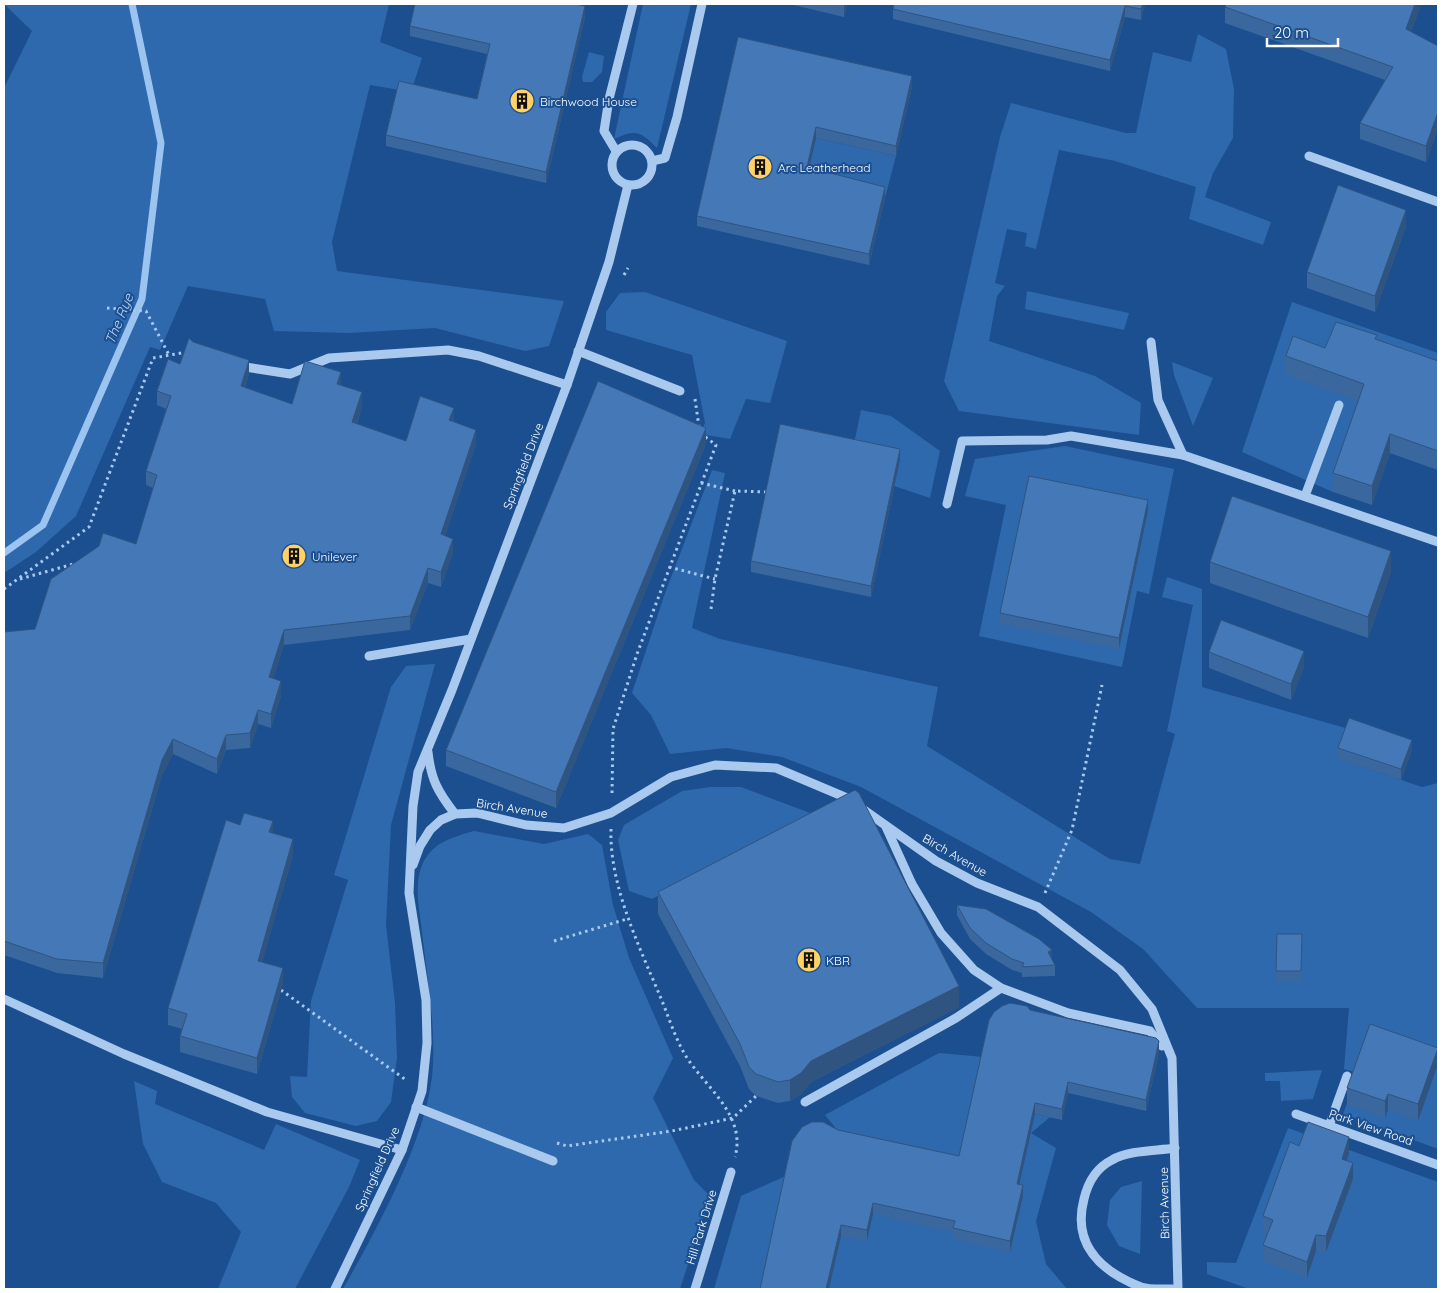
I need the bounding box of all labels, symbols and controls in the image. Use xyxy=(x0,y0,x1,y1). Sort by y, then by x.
scale bar xyxy=(1267,15,1338,47)
text: 20 m xyxy=(1274,23,1309,42)
building icon: Birchwood House xyxy=(509,88,535,114)
place label: Birchwood House xyxy=(540,94,637,109)
building icon: Arc Leatherhead xyxy=(747,154,773,180)
place label: Arc Leatherhead xyxy=(778,160,871,175)
water label: The Rye xyxy=(101,290,138,347)
street label: Springfield Drive xyxy=(500,420,546,511)
building icon: Unilever xyxy=(281,543,307,569)
place label: Unilever xyxy=(312,549,357,564)
street label: Birch Avenue xyxy=(475,795,549,821)
street label: Birch Avenue xyxy=(920,830,990,880)
building icon: KBR xyxy=(796,947,822,973)
place label: KBR xyxy=(826,953,850,968)
street label: Park View Road xyxy=(1327,1106,1415,1148)
street label: Springfield Drive xyxy=(352,1124,403,1214)
street label: Birch Avenue xyxy=(1156,1167,1172,1239)
street label: Hill Park Drive xyxy=(682,1188,720,1266)

